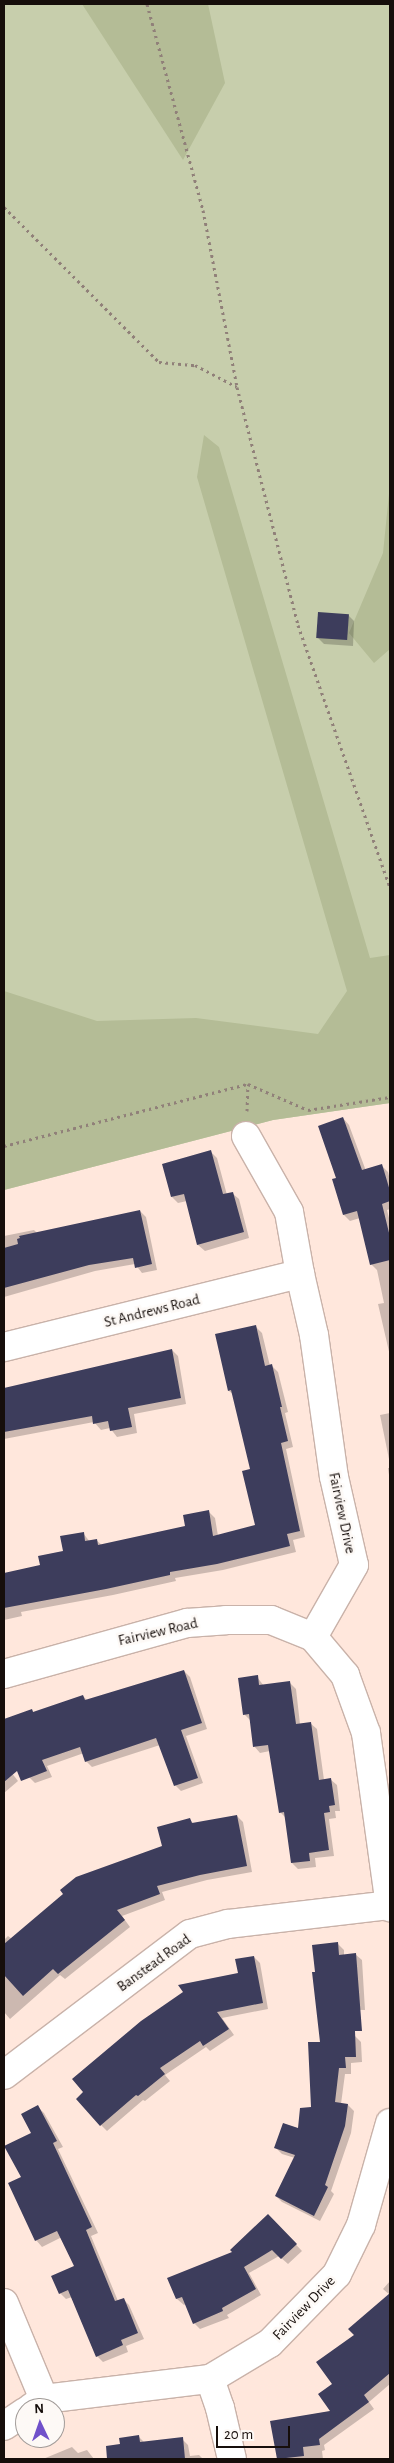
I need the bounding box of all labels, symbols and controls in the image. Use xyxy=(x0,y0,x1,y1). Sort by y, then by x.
street label: St Andrews Road xyxy=(102,1290,202,1332)
street label: Fairview Drive xyxy=(325,1471,359,1555)
street label: Fairview Road xyxy=(117,1614,199,1650)
street label: Banstead Road xyxy=(114,1930,194,1996)
street label: Fairview Drive xyxy=(269,2272,339,2344)
north arrow xyxy=(15,2398,65,2448)
text: N xyxy=(34,2402,44,2416)
scale bar xyxy=(219,2416,293,2448)
text: 20 m xyxy=(224,2427,253,2442)

